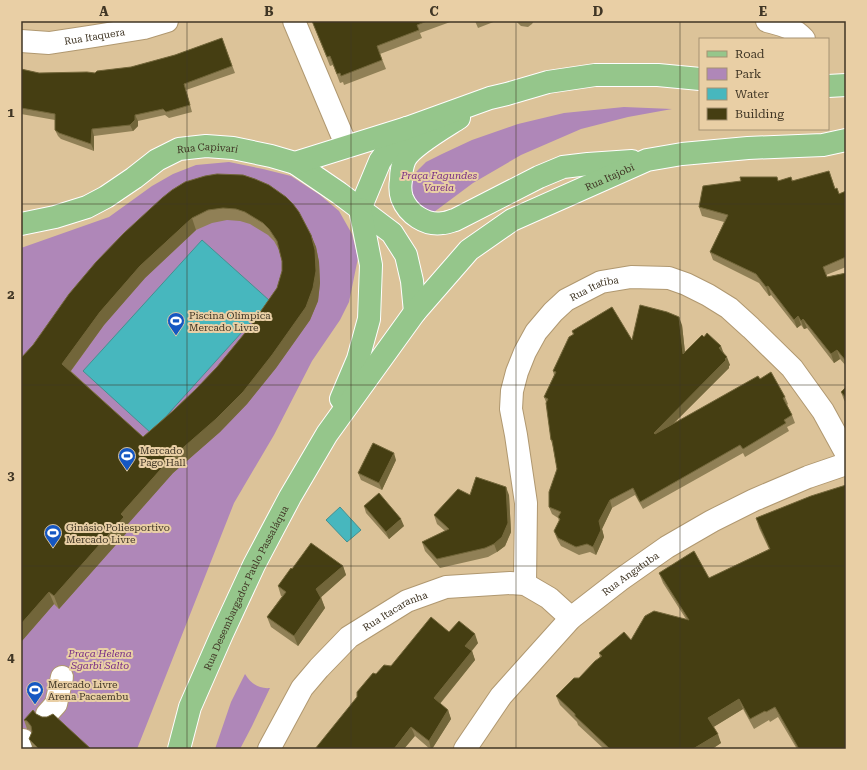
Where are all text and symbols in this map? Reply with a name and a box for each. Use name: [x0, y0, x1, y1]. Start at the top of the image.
text: A: [99, 4, 109, 19]
text: B: [264, 4, 274, 19]
text: C: [429, 4, 439, 19]
text: D: [593, 4, 603, 19]
text: E: [759, 4, 767, 19]
street label: Rua Itaquera: [63, 26, 126, 47]
legend: [699, 38, 829, 130]
text: Road: [735, 47, 765, 61]
text: Park: [735, 67, 762, 81]
text: Water: [735, 87, 769, 101]
text: 1: [7, 105, 15, 120]
text: Building: [735, 107, 784, 121]
street label: Rua Capivari: [176, 141, 239, 155]
street label: Rua Itajobi: [583, 161, 636, 193]
park label: Praça Fagundes Varela: [400, 170, 477, 193]
street label: Rua Itatiba: [568, 274, 620, 303]
text: 2: [7, 287, 15, 302]
place label: Piscina Olímpica Mercado Livre: [189, 310, 271, 333]
sports icon: Piscina Olímpica Mercado Livre: [166, 311, 186, 336]
place label: Mercado Pago Hall: [140, 445, 186, 468]
sports icon: Mercado Pago Hall: [117, 446, 137, 471]
text: 3: [7, 468, 15, 483]
street label: Rua Desembargador Paulo Passaláqua: [202, 503, 291, 672]
place label: Ginásio Poliesportivo Mercado Livre: [66, 522, 170, 545]
sports icon: Ginásio Poliesportivo Mercado Livre: [43, 523, 63, 548]
street label: Rua Angatuba: [600, 549, 661, 598]
street label: Rua Itacaranha: [361, 589, 430, 633]
park label: Praça Helena Sgarbi Salto: [67, 648, 132, 671]
text: 4: [7, 650, 15, 665]
place label: Mercado Livre Arena Pacaembu: [48, 679, 129, 702]
sports icon: Mercado Livre Arena Pacaembu: [25, 680, 45, 705]

